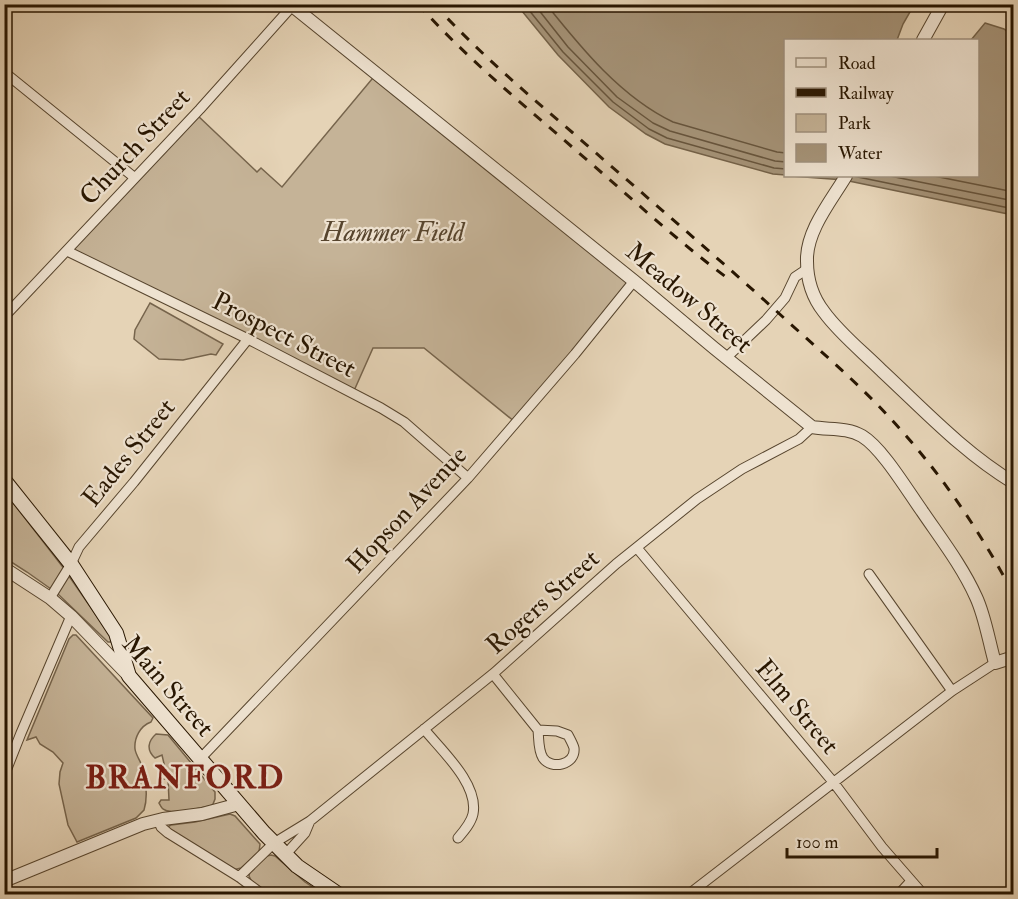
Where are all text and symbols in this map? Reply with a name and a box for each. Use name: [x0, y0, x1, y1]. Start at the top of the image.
legend: [784, 39, 979, 177]
text: Road: [838, 52, 876, 75]
street label: Church Street: [73, 82, 197, 212]
text: Railway: [838, 82, 895, 105]
text: Park: [838, 112, 871, 135]
text: Water: [837, 142, 882, 165]
park label: Hammer Field: [321, 217, 466, 249]
street label: Meadow Street: [619, 236, 759, 360]
street label: Prospect Street: [206, 285, 361, 386]
street label: Eades Street: [76, 392, 182, 514]
street label: Hopson Avenue: [340, 440, 475, 581]
street label: Rogers Street: [480, 543, 606, 661]
street label: Main Street: [115, 629, 221, 743]
street label: Elm Street: [748, 653, 846, 761]
district label: BRANFORD: [85, 758, 285, 798]
scale bar: [787, 821, 937, 859]
text: 100 m: [796, 831, 839, 854]

